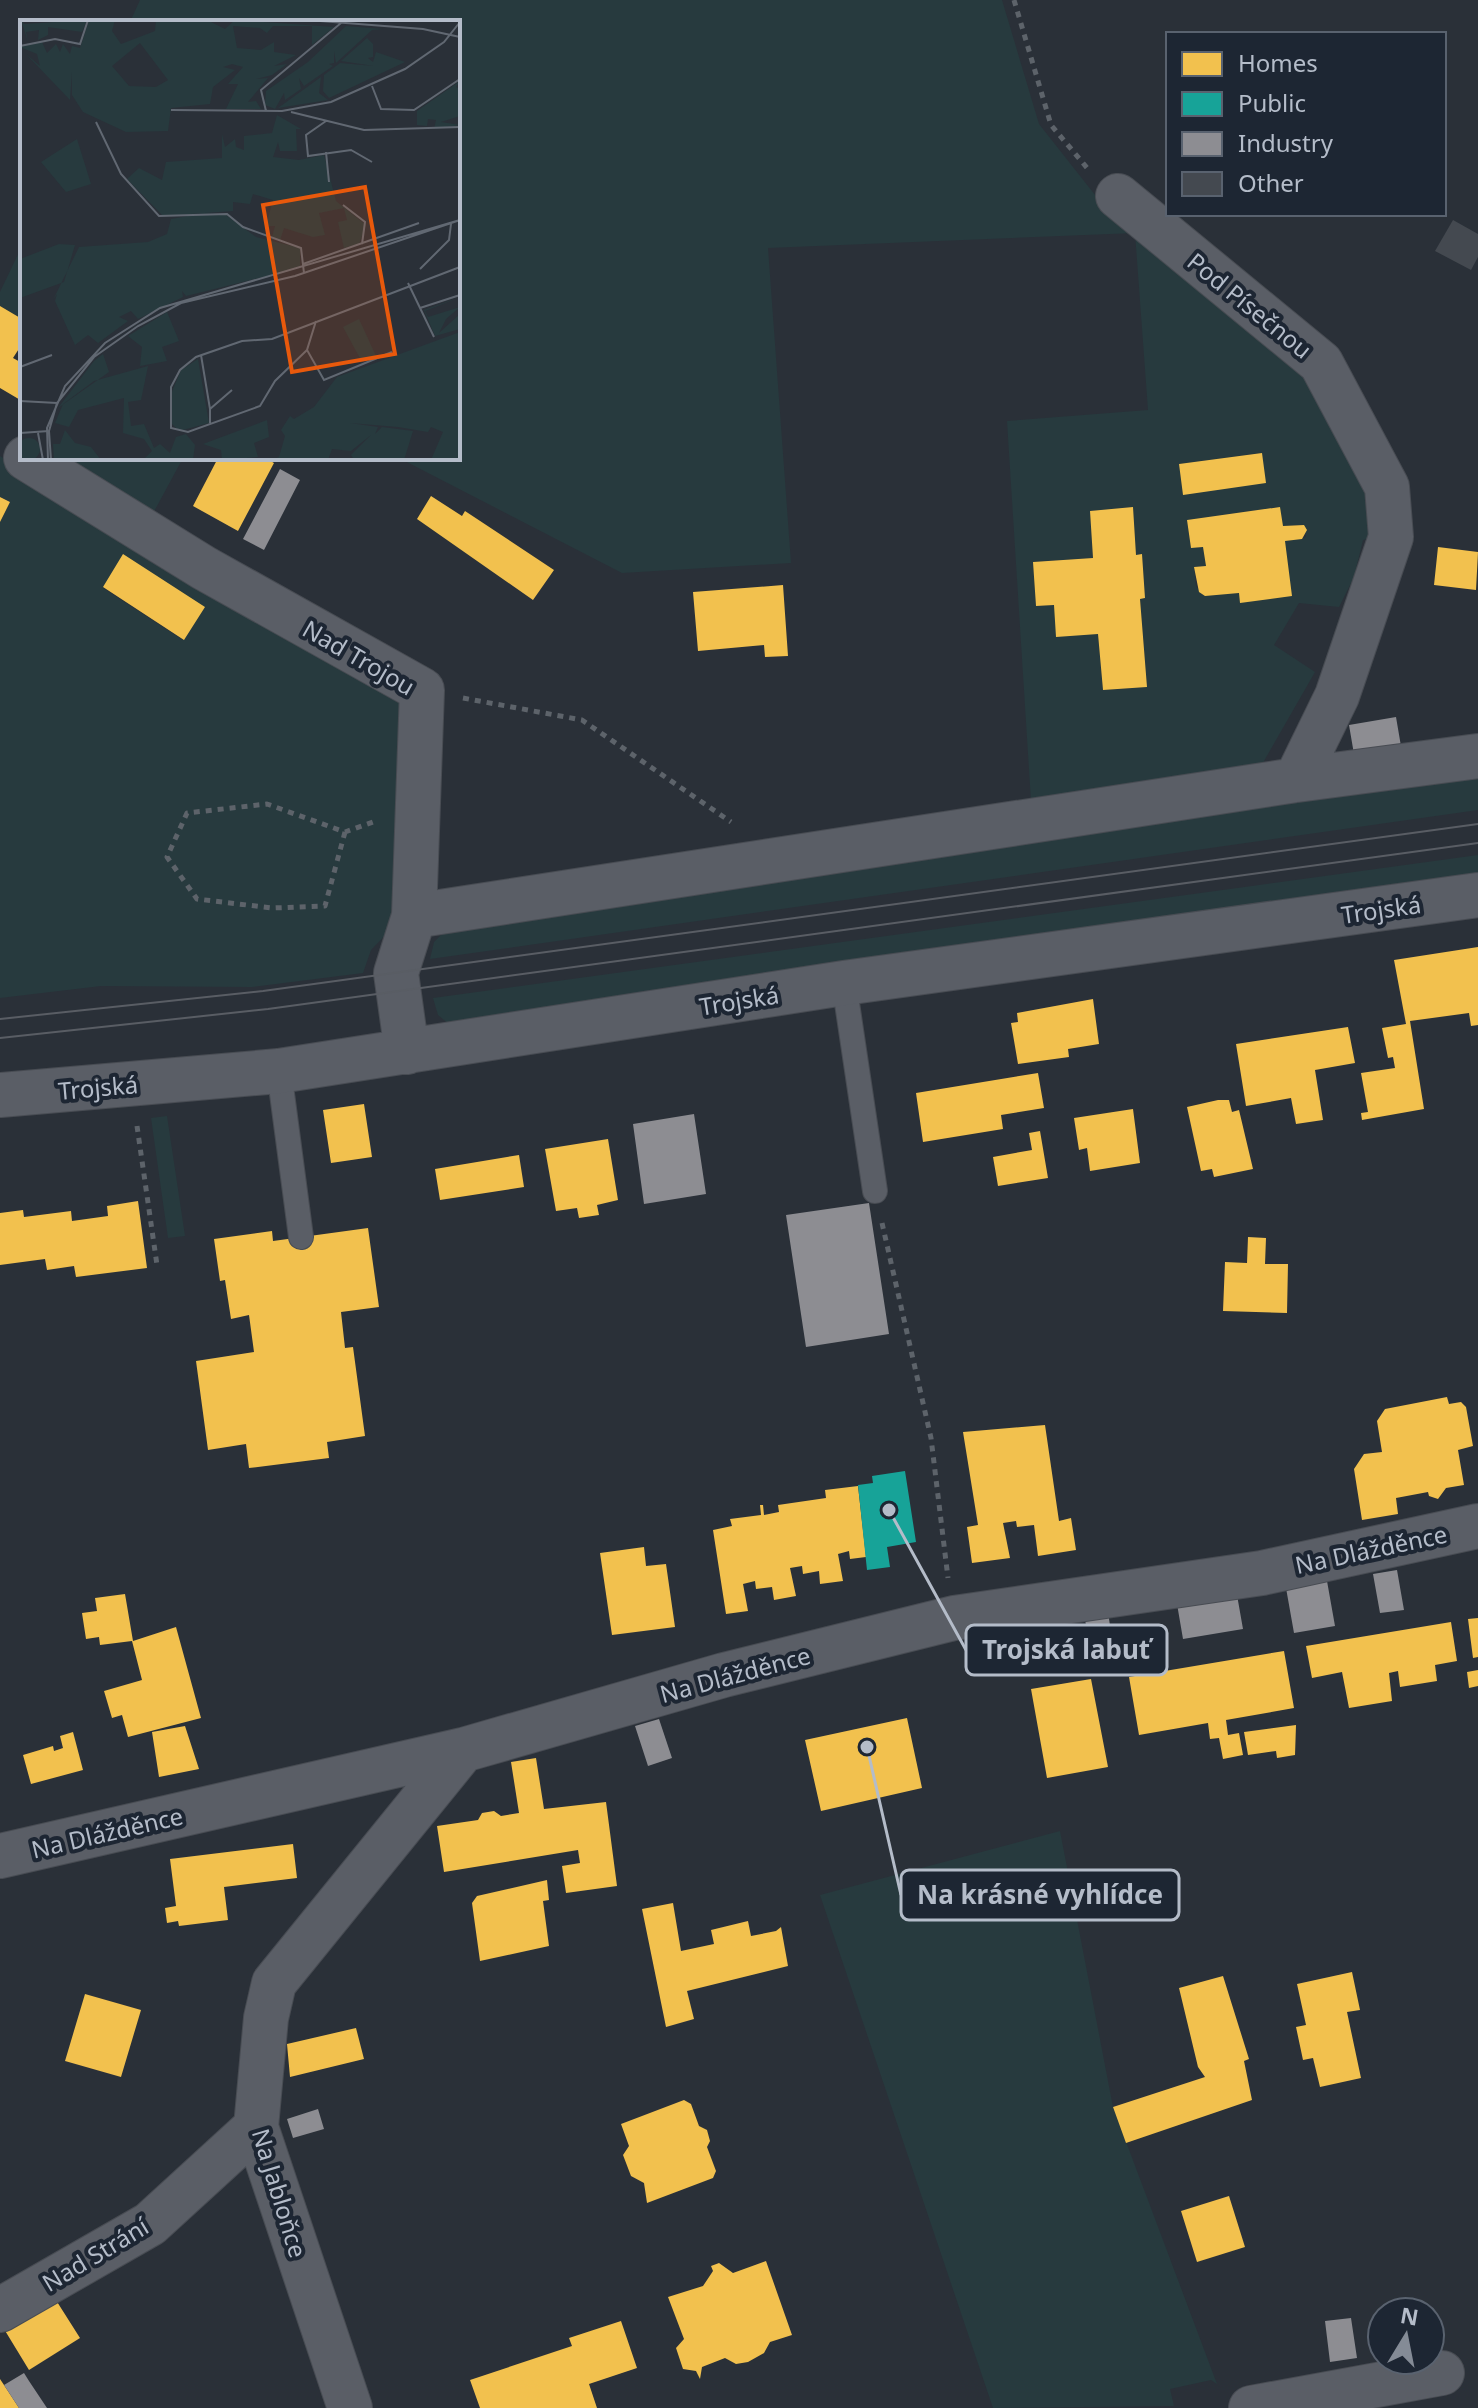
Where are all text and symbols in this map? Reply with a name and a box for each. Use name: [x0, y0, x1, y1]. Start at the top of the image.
inset map: [20, 20, 460, 460]
legend: [1166, 32, 1446, 216]
text: Homes: [1238, 46, 1318, 79]
text: Public: [1238, 86, 1306, 119]
text: Industry: [1238, 126, 1334, 159]
text: Other: [1238, 166, 1304, 199]
street label: Pod Písečnou: [1181, 245, 1319, 365]
street label: Nad Trojou: [297, 612, 421, 702]
street label: Trojská: [1339, 887, 1423, 931]
street label: Trojská: [697, 977, 781, 1023]
street label: Trojská: [57, 1067, 139, 1107]
street label: Na Dlážděnce: [1292, 1517, 1450, 1581]
callout: Trojská labuť: [966, 1625, 1167, 1675]
text: Trojská labuť: [982, 1631, 1154, 1667]
street label: Na Dlážděnce: [656, 1638, 814, 1710]
street label: Na Dlážděnce: [28, 1799, 186, 1865]
callout: Na krásné vyhlídce: [901, 1870, 1179, 1920]
text: Na krásné vyhlídce: [917, 1876, 1163, 1912]
street label: Na Jabloňce: [245, 2124, 315, 2262]
street label: Nad Strání: [36, 2209, 155, 2299]
north arrow: [1366, 2296, 1446, 2376]
text: N: [1398, 2299, 1421, 2332]

